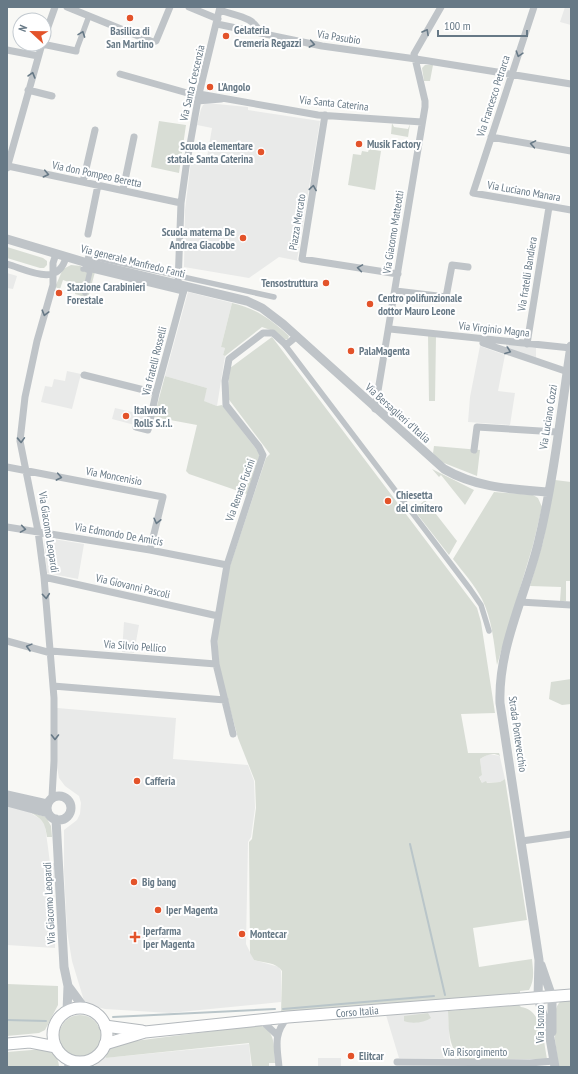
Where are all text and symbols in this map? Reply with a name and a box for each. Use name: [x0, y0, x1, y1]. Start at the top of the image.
north arrow: [12, 12, 52, 52]
scale bar: [438, 12, 527, 38]
marker: Basilica di San Martino: [125, 13, 135, 23]
text: 100 m: [444, 18, 471, 33]
text: N: [15, 23, 30, 34]
place label: Gelateria Cremeria Regazzi: [234, 23, 302, 50]
place label: Basilica di San Martino: [106, 24, 154, 51]
street label: Via Pasubio: [315, 27, 362, 47]
one-way arrow: [421, 29, 429, 36]
one-way arrow: [77, 30, 86, 37]
marker: Gelateria Cremeria Regazzi: [221, 31, 231, 41]
one-way arrow: [308, 40, 315, 48]
street label: Via Santa Crescenzia: [176, 43, 208, 124]
one-way arrow: [515, 51, 524, 58]
street label: Via Francesco Petrarca: [473, 54, 513, 139]
one-way arrow: [28, 72, 36, 79]
place label: L'Angolo: [218, 80, 250, 94]
marker: L'Angolo: [205, 82, 215, 92]
street label: Via Santa Caterina: [298, 92, 369, 114]
place label: Musik Factory: [367, 137, 421, 151]
place label: Scuola elementare statale Santa Caterina: [167, 139, 253, 166]
marker: Musik Factory: [354, 139, 364, 149]
one-way arrow: [529, 141, 536, 149]
marker: Scuola elementare statale Santa Caterina: [256, 147, 266, 157]
street label: Via don Pompeo Beretta: [50, 157, 143, 190]
one-way arrow: [43, 169, 49, 177]
street label: Via Luciano Manara: [485, 178, 562, 204]
one-way arrow: [308, 185, 317, 191]
street label: Via Giacomo Matteotti: [379, 189, 406, 276]
street label: Piazza Mercato: [286, 193, 308, 251]
place label: Scuola materna De Andrea Giacobbe: [162, 225, 235, 252]
marker: Scuola materna De Andrea Giacobbe: [238, 233, 248, 243]
street label: Via fratelli Bandiera: [514, 236, 540, 313]
street label: Via generale Manfredo Fanti: [78, 241, 187, 281]
one-way arrow: [357, 264, 363, 273]
place label: Tensostruttura: [261, 276, 318, 290]
marker: Tensostruttura: [321, 278, 331, 288]
place label: Stazione Carabinieri Forestale: [67, 280, 146, 307]
marker: Stazione Carabinieri Forestale: [54, 288, 64, 298]
place label: Centro polifunzionale dottor Mauro Leone: [378, 291, 462, 318]
marker: Centro polifunzionale dottor Mauro Leone: [365, 299, 375, 309]
one-way arrow: [41, 309, 50, 316]
street label: Via Virginio Magna: [457, 318, 530, 340]
street label: Via fratelli Rosselli: [138, 325, 169, 398]
place label: PalaMagenta: [359, 344, 410, 358]
marker: PalaMagenta: [346, 346, 356, 356]
one-way arrow: [505, 347, 512, 355]
street label: Via Bersaglieri d'Italia: [362, 379, 434, 446]
street label: Via Luciano Cozzi: [536, 383, 560, 452]
place label: Italwork Rolls S.r.l.: [134, 403, 173, 430]
marker: Italwork Rolls S.r.l.: [121, 411, 131, 421]
one-way arrow: [17, 437, 25, 443]
street label: Via Renato Fucini: [222, 457, 258, 524]
street label: Via Moncenisio: [84, 463, 144, 488]
one-way arrow: [56, 472, 62, 480]
place label: Chiesetta del cimitero: [396, 488, 443, 515]
street label: Via Giacomo Leopardi: [36, 490, 62, 573]
marker: Chiesetta del cimitero: [383, 496, 393, 506]
one-way arrow: [153, 517, 162, 524]
street label: Via Edmondo De Amicis: [73, 519, 165, 549]
one-way arrow: [20, 524, 26, 533]
street label: Via Giovanni Pascoli: [93, 570, 172, 601]
one-way arrow: [41, 593, 50, 599]
street label: Via Silvio Pellico: [102, 637, 167, 655]
one-way arrow: [26, 643, 33, 652]
street label: Strada Pontevecchio: [506, 695, 530, 773]
one-way arrow: [51, 734, 59, 740]
place label: Cafferia: [145, 774, 176, 788]
marker: Cafferia: [132, 776, 142, 786]
street label: Via Giacomo Leopardi: [40, 862, 58, 945]
place label: Big bang: [142, 875, 176, 889]
marker: Big bang: [129, 877, 139, 887]
place label: Iper Magenta: [166, 903, 218, 917]
marker: Iper Magenta: [153, 905, 163, 915]
place label: Iperfarma Iper Magenta: [143, 924, 195, 951]
place label: Montecar: [250, 927, 287, 941]
marker: Montecar: [237, 929, 247, 939]
marker: Iperfarma Iper Magenta: [130, 932, 140, 942]
street label: Corso Italia: [335, 1003, 379, 1020]
street label: Via Isonzo: [533, 1004, 547, 1044]
street label: Via Risorgimento: [442, 1045, 508, 1059]
place label: Elitcar: [359, 1049, 384, 1063]
marker: Elitcar: [346, 1051, 356, 1061]

